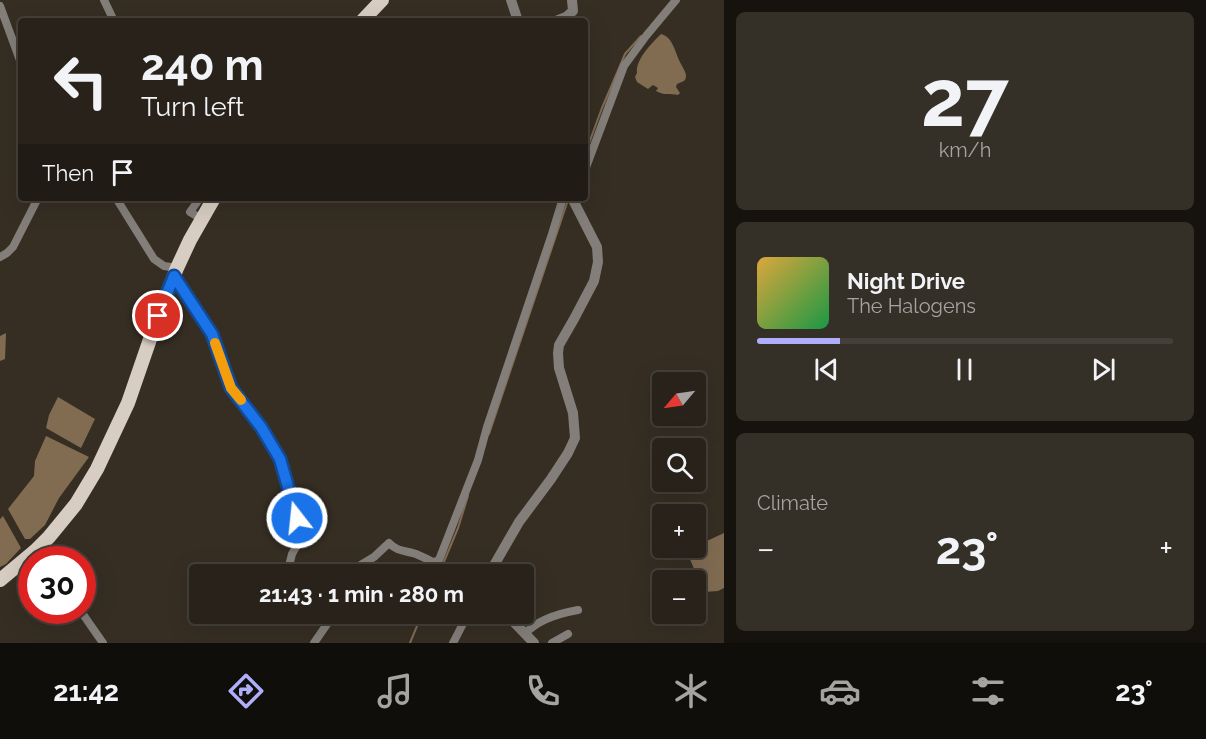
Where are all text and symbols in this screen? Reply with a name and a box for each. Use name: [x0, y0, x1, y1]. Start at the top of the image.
text: 240 m: [141, 41, 264, 90]
icon: left: [42, 42, 120, 120]
text: 27: [921, 53, 1009, 144]
text: Turn left: [141, 91, 244, 122]
text: km/h: [939, 138, 991, 162]
icon: arrive: [106, 156, 139, 189]
text: Then: [42, 160, 94, 186]
text: Night Drive: [847, 268, 965, 294]
pin: [132, 290, 183, 341]
text: The Halogens: [847, 294, 976, 318]
icon: arrive: [141, 299, 174, 332]
icon: previous: [810, 353, 843, 386]
icon: pause: [948, 353, 981, 386]
icon: next: [1087, 353, 1120, 386]
north arrow: [652, 372, 706, 426]
map controls: [652, 372, 706, 624]
button: search: [652, 438, 706, 492]
position arrow: [265, 486, 329, 550]
text: Climate: [757, 491, 828, 515]
button: +: [652, 504, 706, 558]
text: 23°: [936, 522, 998, 575]
text: −: [757, 529, 775, 568]
text: +: [1159, 529, 1173, 568]
speed limit sign: 30: [18, 546, 96, 624]
button: −: [652, 570, 706, 624]
text: 21:43 · 1 min · 280 m: [259, 581, 464, 607]
icon: directions: [225, 670, 267, 712]
icon: music: [374, 670, 416, 712]
icon: phone: [522, 670, 564, 712]
icon: climate: [670, 670, 712, 712]
icon: car: [819, 670, 861, 712]
icon: filters: [967, 670, 1009, 712]
text: 21:42: [53, 676, 119, 707]
text: 23°: [1115, 676, 1153, 707]

